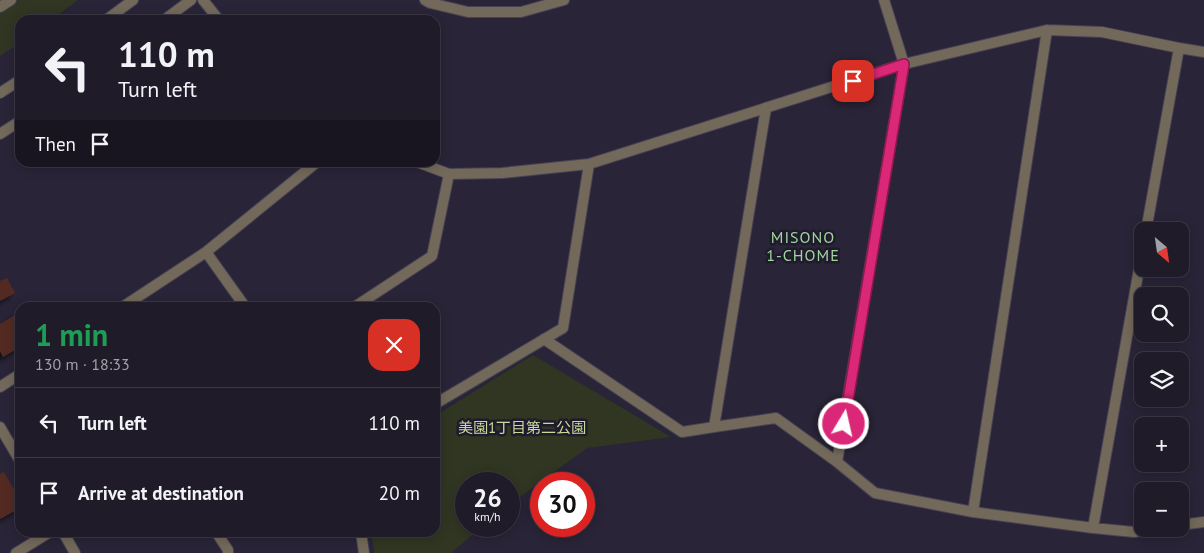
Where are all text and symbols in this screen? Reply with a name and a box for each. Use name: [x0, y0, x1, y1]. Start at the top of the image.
text: 110 m: [118, 31, 215, 77]
icon: left: [35, 35, 100, 100]
pin: [832, 60, 874, 102]
icon: arrive: [839, 67, 867, 95]
text: Turn left: [118, 75, 197, 103]
icon: arrive: [86, 130, 114, 158]
text: Then: [35, 132, 76, 156]
north arrow: [1134, 222, 1189, 278]
map controls: [1134, 222, 1189, 537]
district label: MISONO 1-CHOME: [766, 227, 840, 265]
button: search: [1134, 287, 1189, 342]
text: 1 min: [35, 315, 108, 354]
button: close: [368, 319, 420, 371]
button: layers: [1134, 352, 1189, 407]
text: 130 m · 18:33: [35, 354, 130, 374]
position arrow: [817, 397, 869, 449]
icon: left: [35, 409, 63, 437]
text: Turn left: [78, 411, 147, 435]
text: 110 m: [368, 411, 420, 435]
button: +: [1134, 417, 1189, 472]
park label: 美園1丁目第二公園: [458, 418, 586, 437]
speed limit sign: 30: [530, 472, 595, 537]
icon: arrive: [35, 479, 63, 507]
text: Arrive at destination: [78, 481, 244, 505]
text: 20 m: [379, 481, 420, 505]
text: 26: [473, 482, 502, 514]
button: −: [1134, 482, 1189, 537]
text: km/h: [474, 509, 501, 524]

